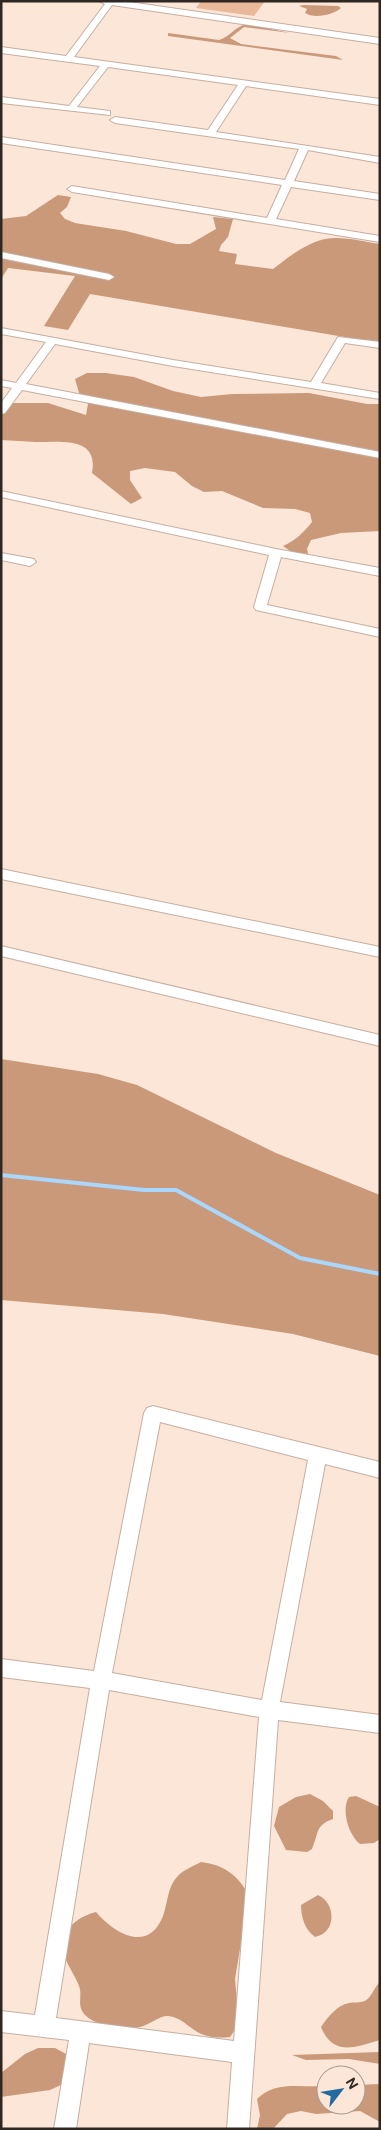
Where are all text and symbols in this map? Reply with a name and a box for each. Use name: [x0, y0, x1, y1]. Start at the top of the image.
north arrow: [316, 2065, 366, 2115]
text: N: [342, 2074, 362, 2092]

